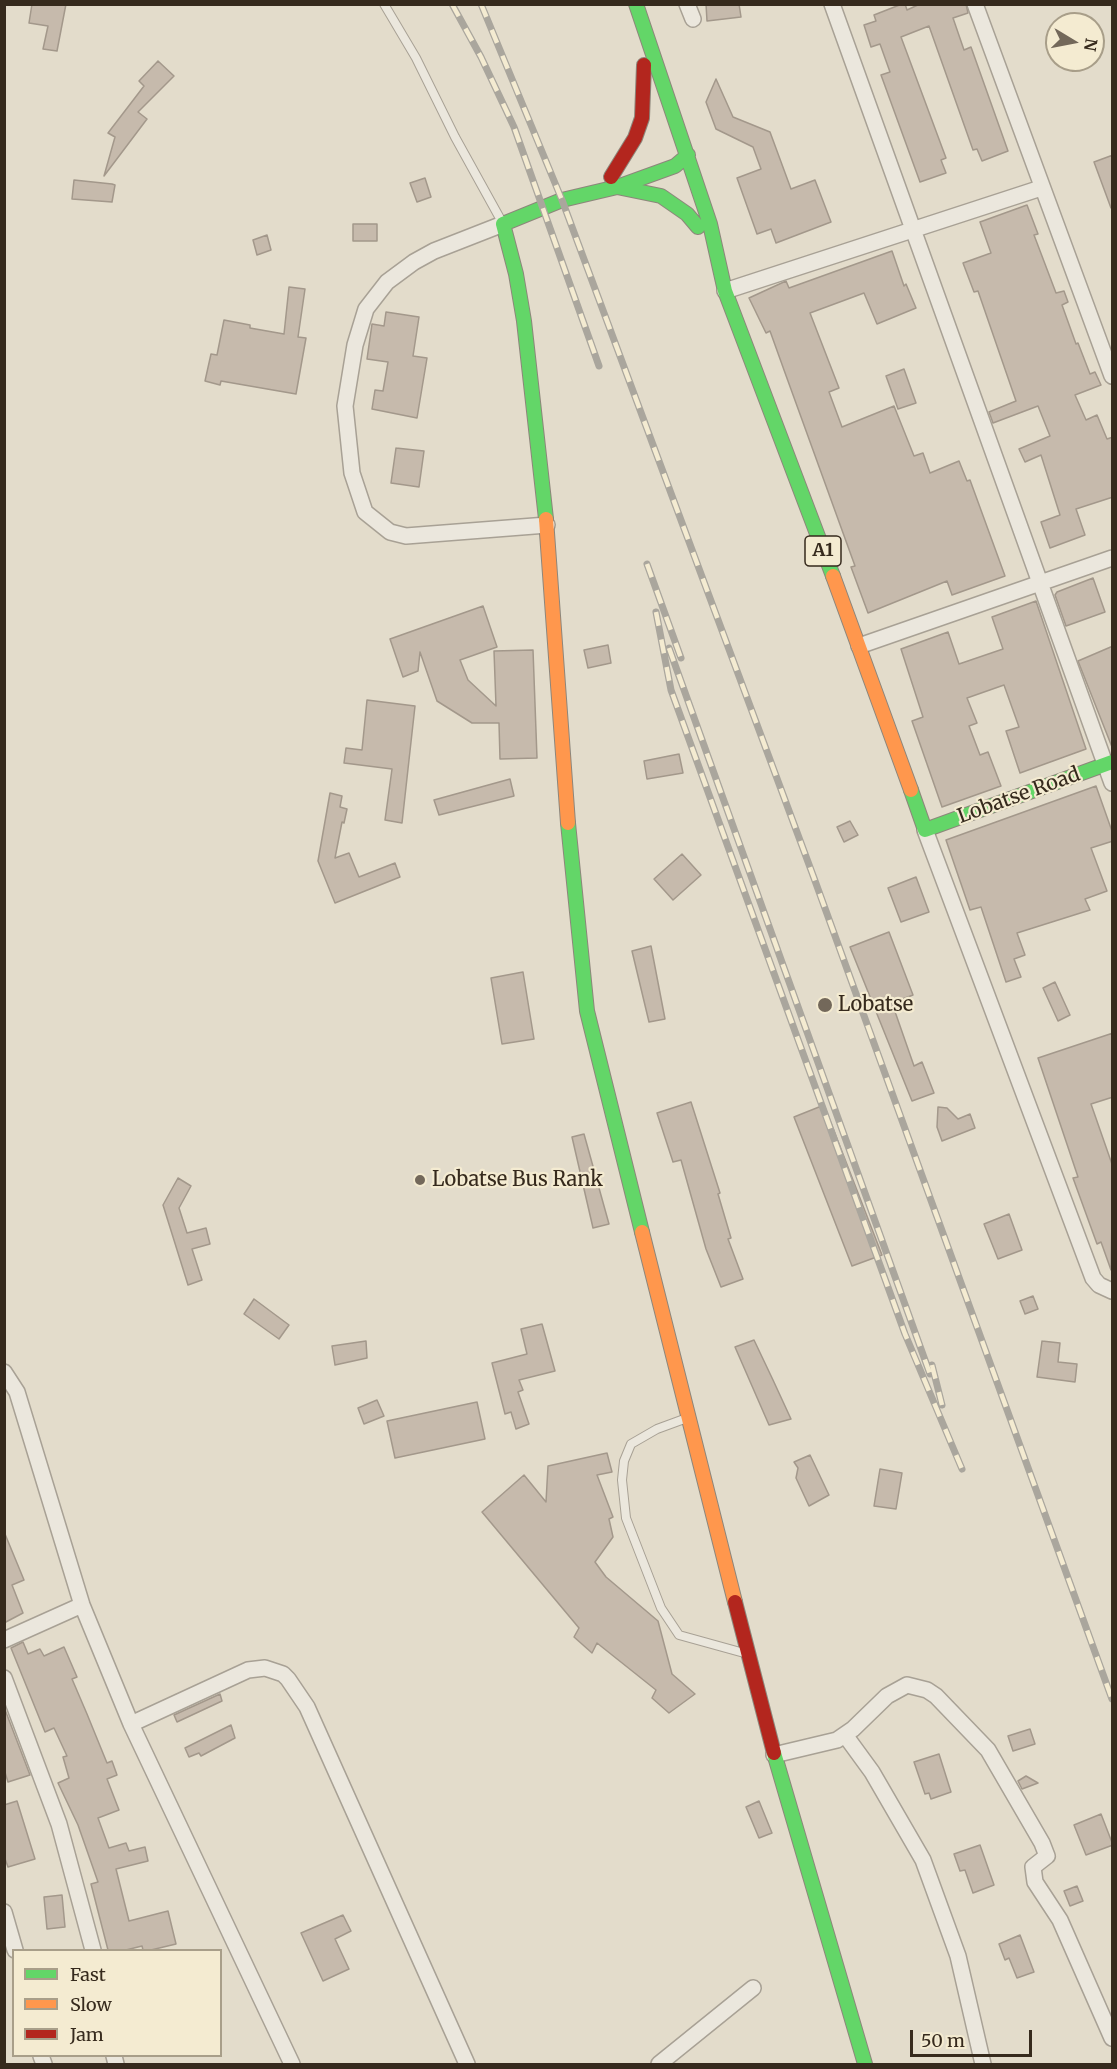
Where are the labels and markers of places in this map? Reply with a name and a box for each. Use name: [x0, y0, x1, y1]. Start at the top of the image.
place label: Lobatse: [838, 993, 913, 1017]
marker: Lobatse: [816, 996, 834, 1014]
place label: Lobatse Bus Rank: [432, 1168, 603, 1192]
marker: Lobatse Bus Rank: [413, 1173, 427, 1187]

